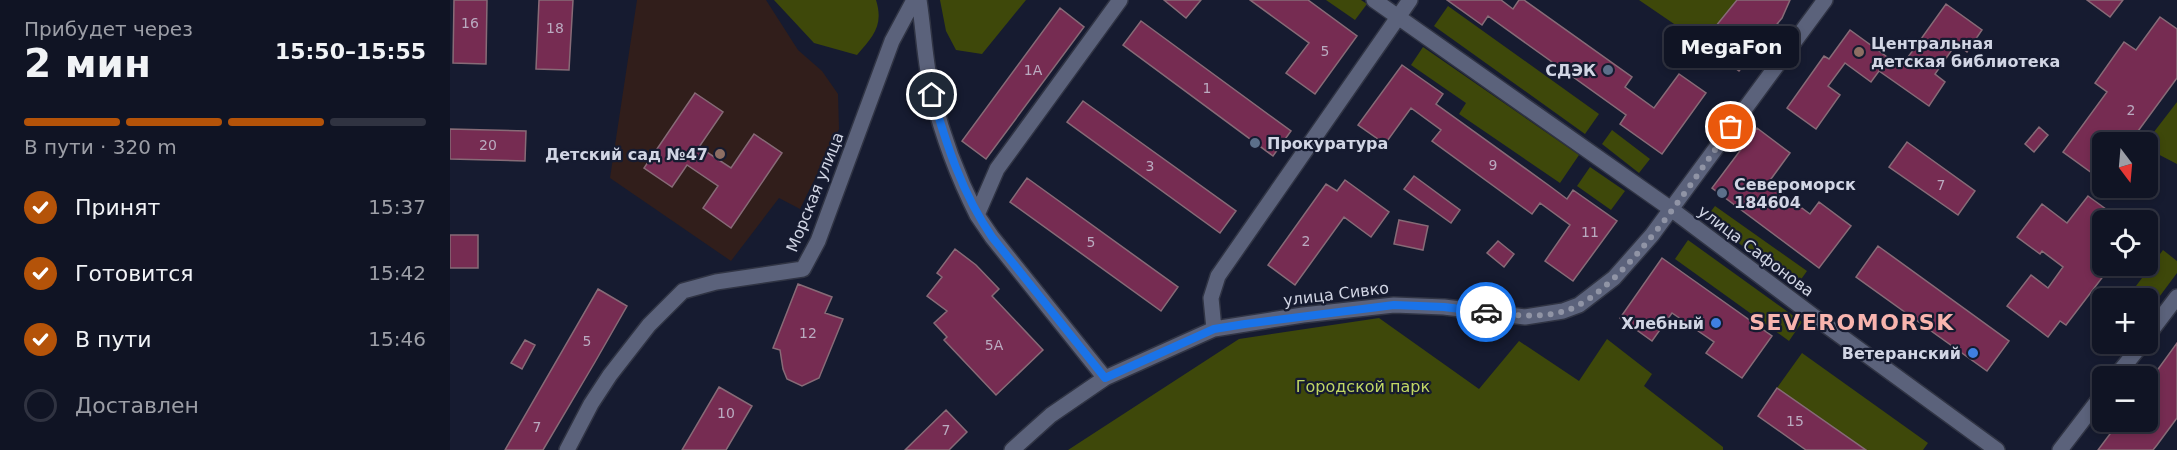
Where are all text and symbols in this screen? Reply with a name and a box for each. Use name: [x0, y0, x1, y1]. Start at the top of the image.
house number: 16: [461, 15, 479, 31]
text: Прибудет через: [24, 17, 193, 41]
house number: 18: [546, 20, 564, 36]
callout: MegaFon: [1664, 25, 1798, 67]
place label: Центральная детская библиотека: [1871, 34, 2060, 71]
text: MegaFon: [1680, 35, 1783, 59]
text: 15:50–15:55: [275, 39, 426, 64]
text: 2 мин: [24, 41, 151, 86]
house number: 5: [1321, 43, 1329, 59]
marker: Центральная детская библиотека: [1852, 45, 1866, 59]
place label: СДЭК: [1545, 61, 1596, 80]
house number: 1А: [1024, 62, 1043, 78]
marker: СДЭК: [1601, 63, 1615, 77]
pin: [906, 69, 957, 120]
icon: home: [915, 78, 948, 111]
house number: 1: [1203, 80, 1211, 96]
pin: [1705, 101, 1756, 152]
house number: 2: [2127, 102, 2135, 118]
icon: bag: [1714, 110, 1747, 143]
street label: Морская улица: [782, 129, 848, 255]
north arrow: [2092, 132, 2158, 198]
map controls: [2092, 132, 2158, 432]
place label: Прокуратура: [1267, 134, 1388, 153]
text: В пути · 320 m: [24, 135, 177, 159]
marker: Прокуратура: [1248, 136, 1262, 150]
house number: 20: [479, 137, 497, 153]
place label: Детский сад №47: [545, 145, 708, 164]
marker: Детский сад №47: [713, 147, 727, 161]
house number: 9: [1489, 157, 1497, 173]
house number: 3: [1146, 158, 1154, 174]
place label: Североморск 184604: [1734, 175, 1856, 212]
house number: 7: [1937, 177, 1945, 193]
marker: Североморск 184604: [1715, 186, 1729, 200]
icon: check: [24, 191, 57, 224]
text: Принят: [75, 195, 160, 220]
text: 15:37: [368, 195, 426, 219]
street label: улица Сафонова: [1694, 201, 1818, 301]
button: locate: [2092, 210, 2158, 276]
house number: 11: [1581, 224, 1599, 240]
house number: 2: [1302, 233, 1310, 249]
house number: 5: [1087, 234, 1095, 250]
icon: check: [24, 257, 57, 290]
text: Готовится: [75, 261, 194, 286]
text: 15:42: [368, 261, 426, 285]
street label: улица Сивко: [1282, 278, 1390, 310]
courier: [1456, 282, 1516, 342]
button: +: [2092, 288, 2158, 354]
icon: car: [1470, 296, 1503, 329]
district label: SEVEROMORSK: [1749, 310, 1955, 335]
place label: Хлебный: [1621, 314, 1704, 333]
marker: Хлебный: [1709, 316, 1723, 330]
icon: check: [24, 323, 57, 356]
house number: 12: [799, 325, 817, 341]
text: В пути: [75, 327, 152, 352]
text: 15:46: [368, 327, 426, 351]
house number: 5: [583, 333, 591, 349]
house number: 5А: [985, 337, 1004, 353]
place label: Ветеранский: [1842, 344, 1961, 363]
marker: Ветеранский: [1966, 346, 1980, 360]
button: −: [2092, 366, 2158, 432]
park label: Городской парк: [1296, 377, 1431, 396]
text: Доставлен: [75, 393, 199, 418]
house number: 10: [717, 405, 735, 421]
house number: 15: [1786, 413, 1804, 429]
house number: 7: [533, 419, 541, 435]
house number: 7: [942, 422, 950, 438]

